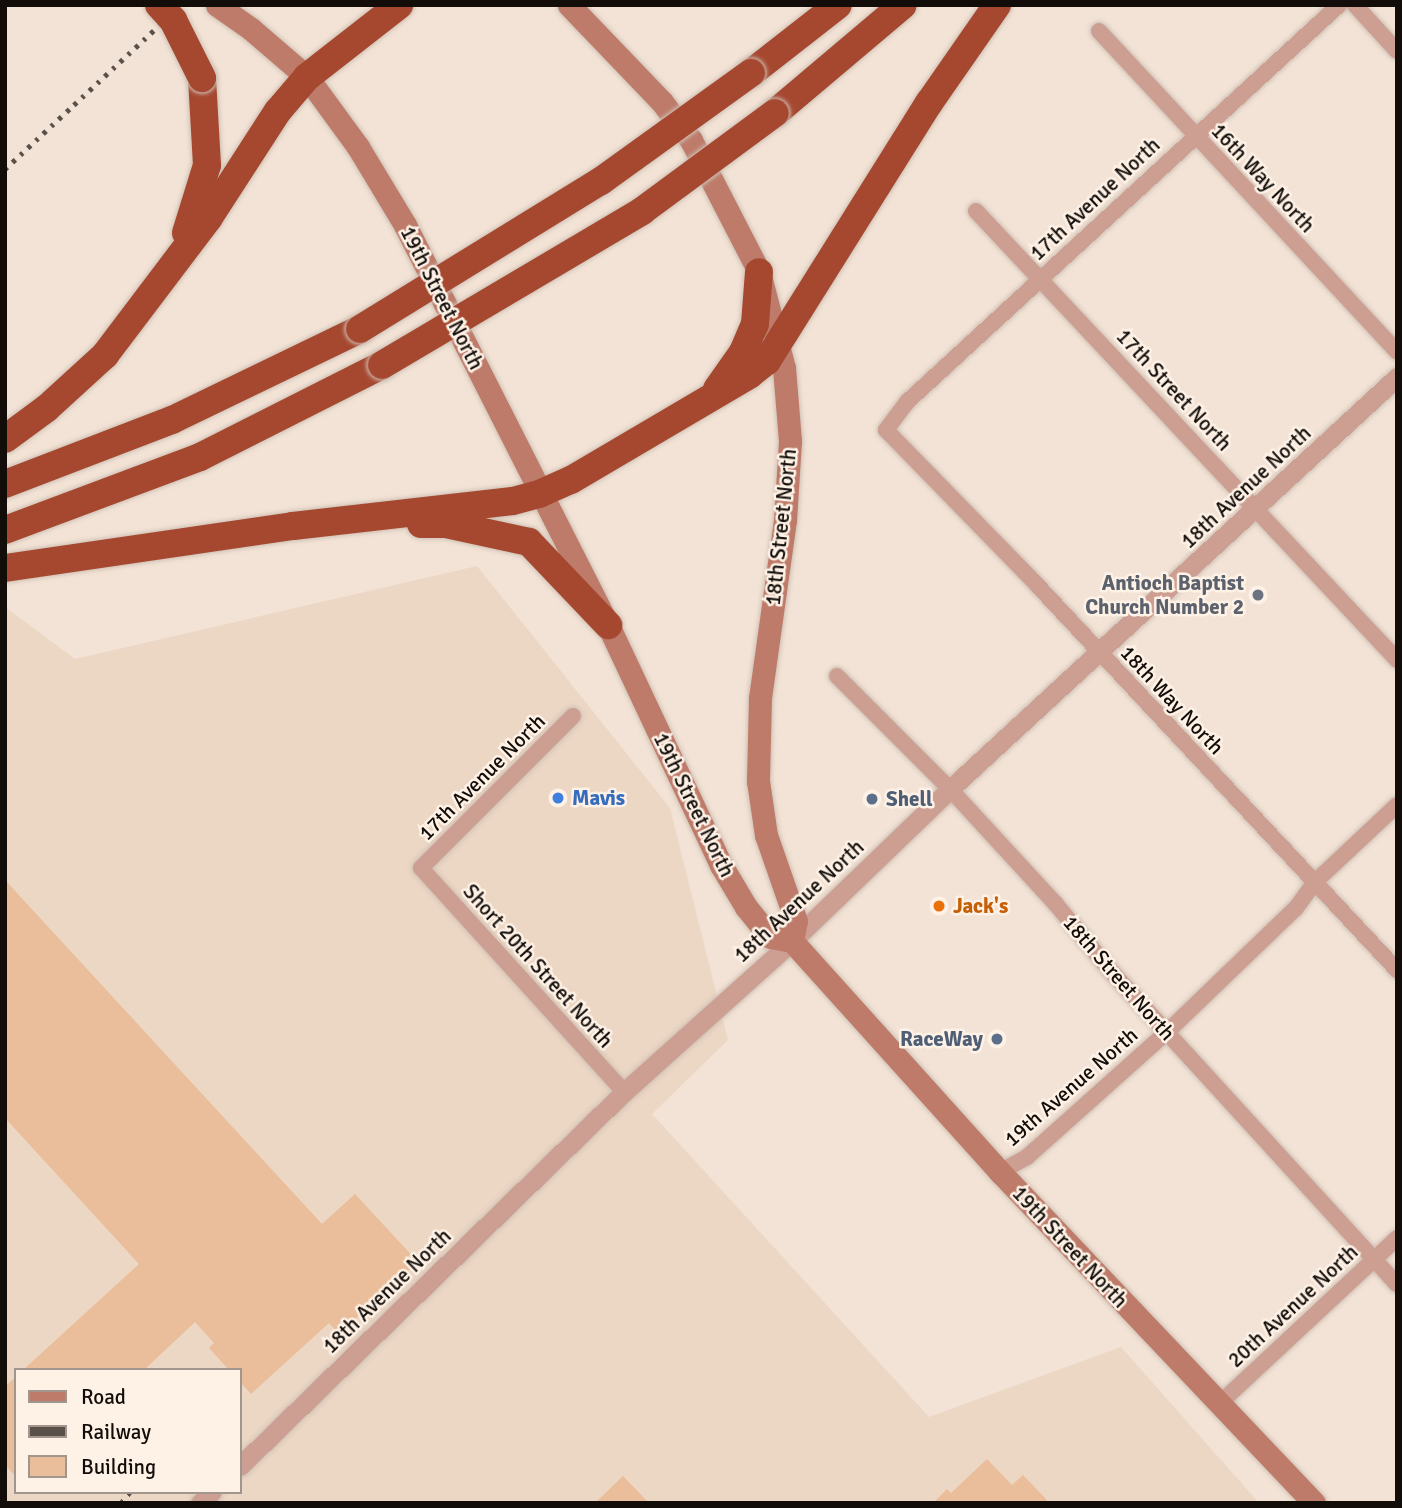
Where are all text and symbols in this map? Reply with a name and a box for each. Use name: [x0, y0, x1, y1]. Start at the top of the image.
street label: 16th Way North: [1206, 118, 1320, 238]
street label: 17th Avenue North: [1025, 132, 1165, 266]
street label: 19th Street North: [395, 222, 489, 374]
street label: 17th Street North: [1111, 324, 1237, 456]
street label: 18th Avenue North: [1176, 420, 1316, 554]
street label: 18th Street North: [760, 447, 802, 607]
place label: Antioch Baptist Church Number 2: [1085, 570, 1244, 620]
marker: Antioch Baptist Church Number 2: [1250, 587, 1266, 603]
street label: 18th Way North: [1115, 640, 1229, 760]
street label: 17th Avenue North: [414, 709, 550, 845]
street label: 19th Street North: [648, 729, 740, 881]
place label: Mavis: [572, 785, 625, 811]
place label: Shell: [886, 786, 932, 812]
marker: Mavis: [550, 790, 566, 806]
marker: Shell: [864, 791, 880, 807]
street label: 18th Avenue North: [729, 834, 869, 968]
street label: Short 20th Street North: [458, 879, 618, 1053]
place label: Jack's: [953, 893, 1008, 919]
marker: Jack's: [931, 898, 947, 914]
street label: 18th Street North: [1058, 910, 1180, 1046]
street label: 19th Avenue North: [999, 1022, 1143, 1152]
place label: RaceWay: [900, 1026, 983, 1052]
marker: RaceWay: [989, 1031, 1005, 1047]
street label: 19th Street North: [1007, 1181, 1133, 1313]
street label: 18th Avenue North: [318, 1223, 456, 1359]
street label: 20th Avenue North: [1223, 1239, 1363, 1373]
legend: [14, 1368, 242, 1494]
text: Road: [81, 1384, 126, 1410]
text: Railway: [81, 1419, 151, 1445]
text: Building: [81, 1454, 156, 1480]

